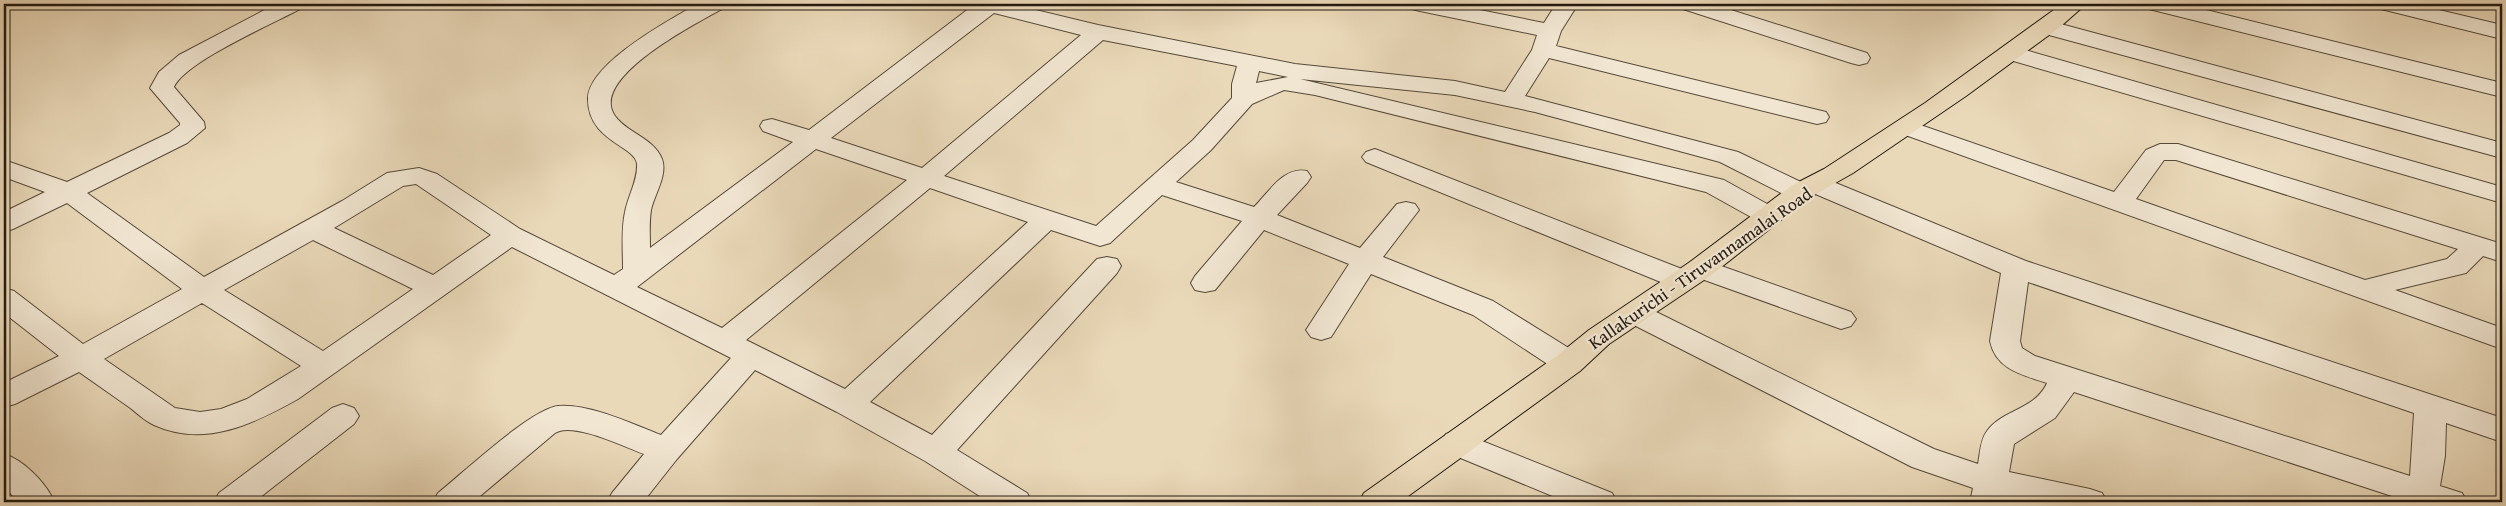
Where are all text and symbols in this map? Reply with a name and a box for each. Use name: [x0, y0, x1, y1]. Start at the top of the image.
street label: Kallakurichi - Tiruvannamalai Road: [1583, 180, 1818, 356]

